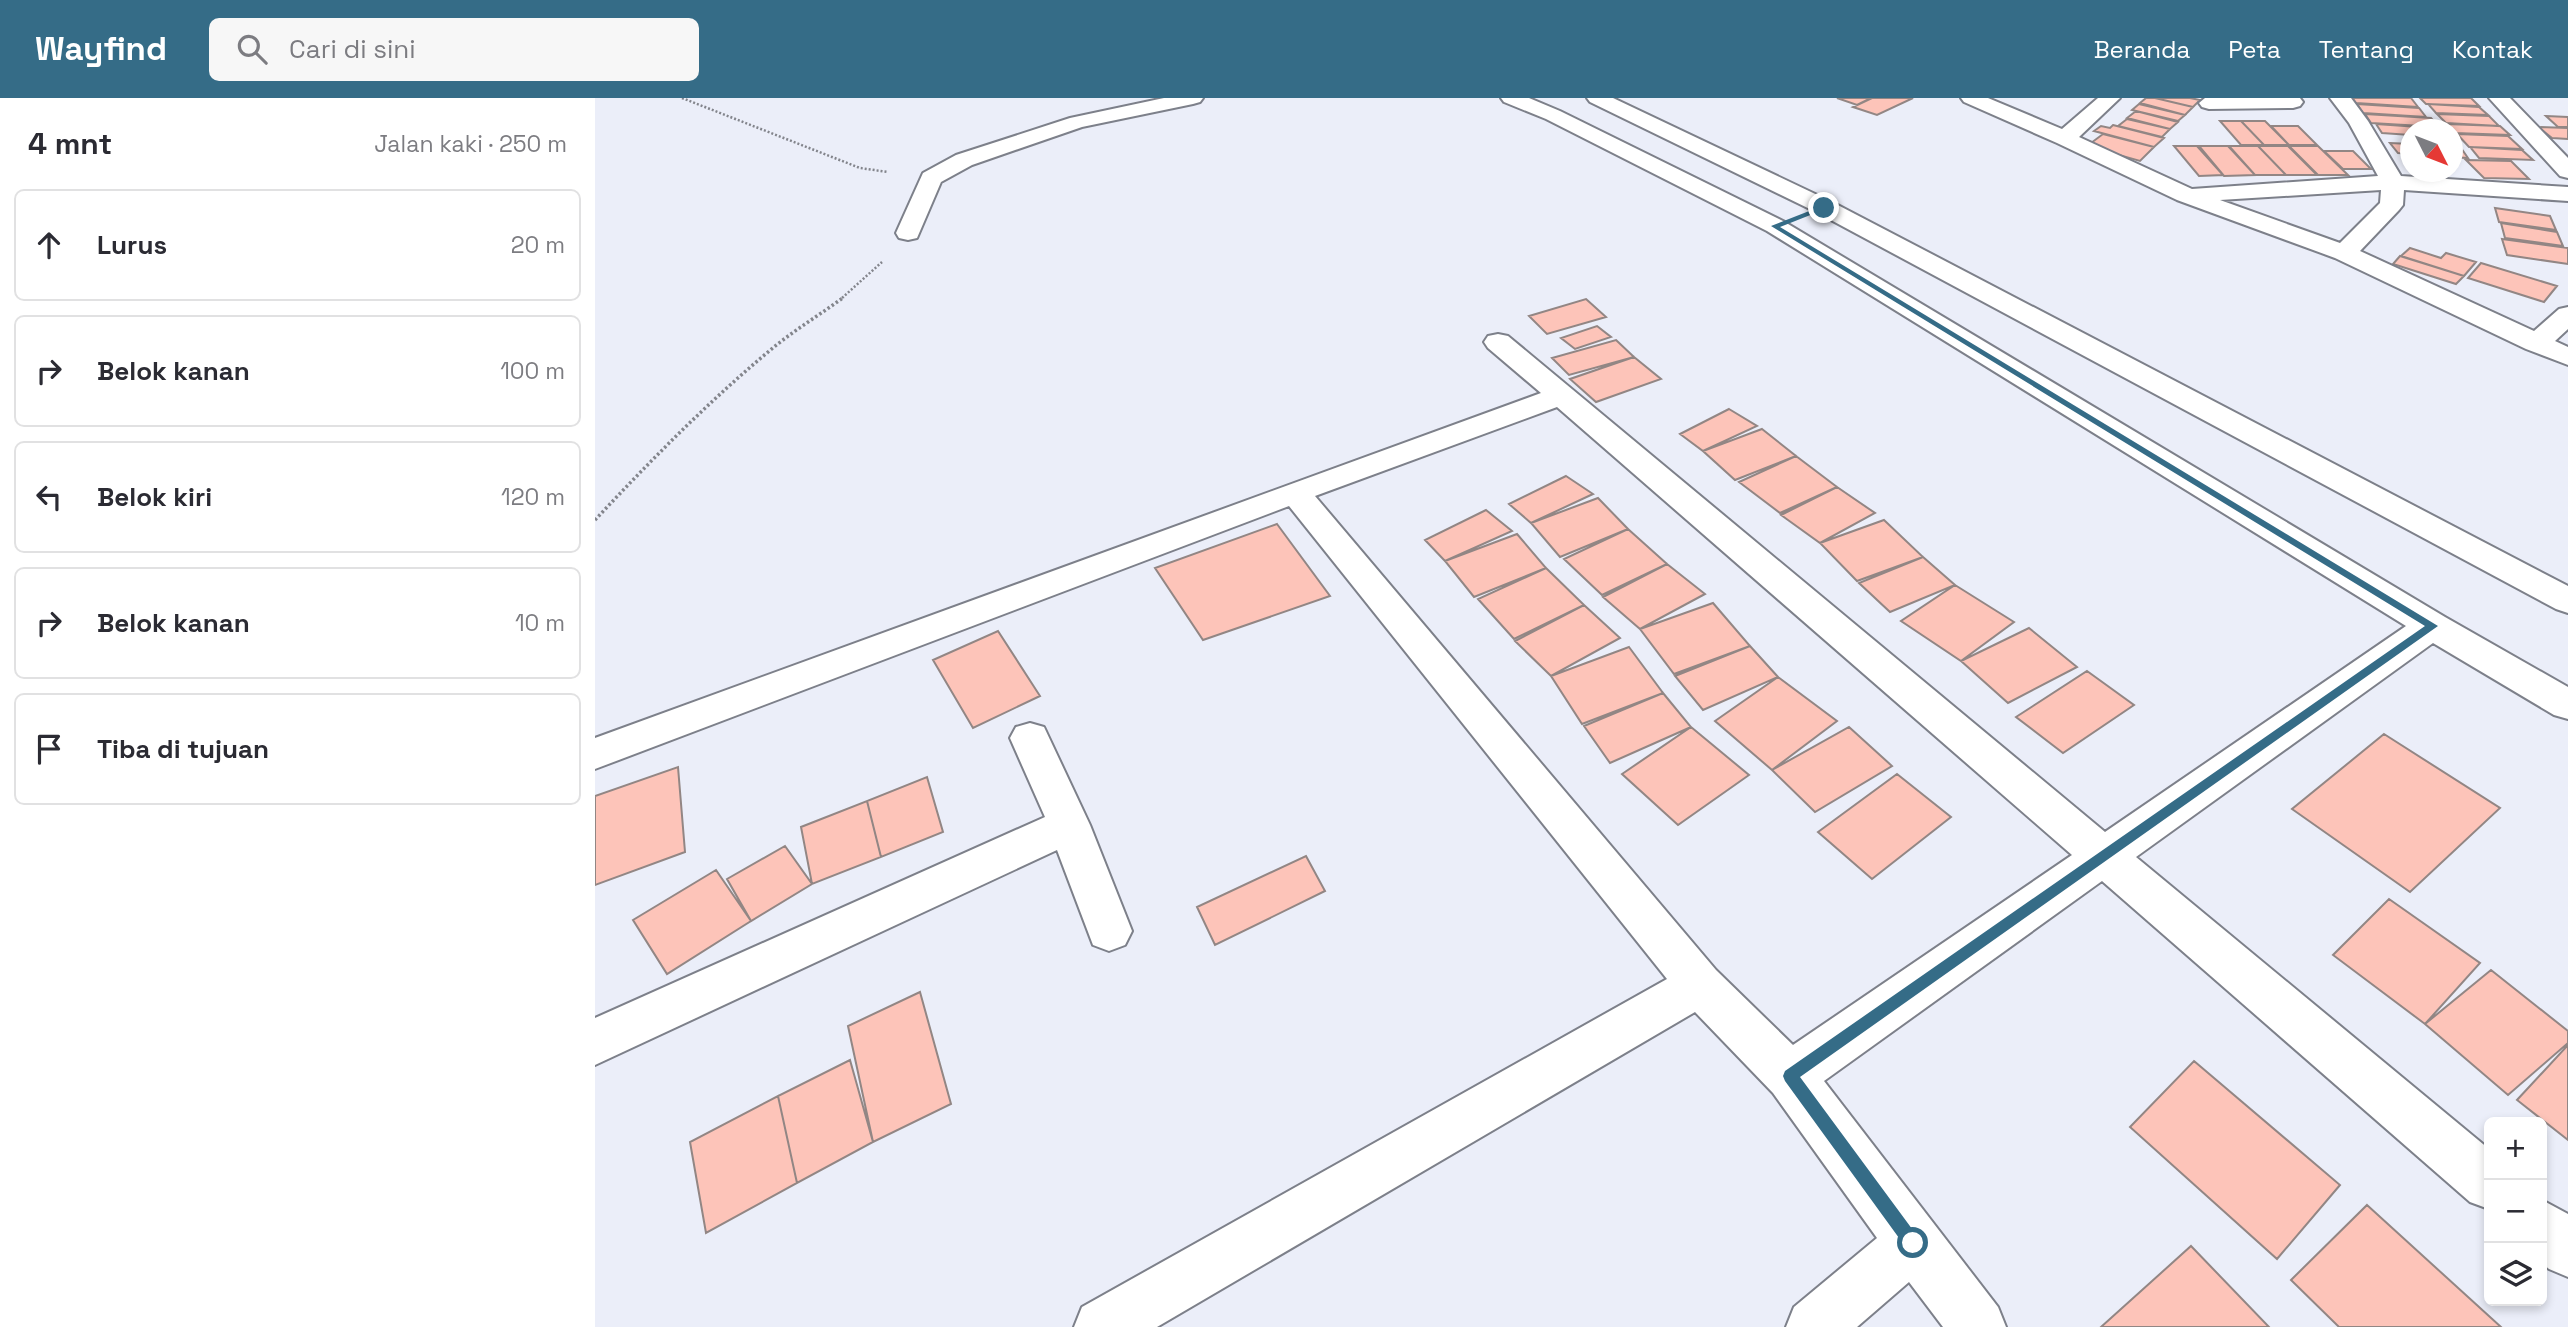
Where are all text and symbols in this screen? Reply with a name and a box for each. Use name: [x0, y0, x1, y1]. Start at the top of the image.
search box: [209, 18, 699, 81]
text: Wayfind: [35, 28, 167, 70]
icon: search: [233, 30, 271, 68]
text: Cari di sini: [289, 32, 416, 66]
text: Beranda: [2094, 34, 2190, 65]
text: Peta: [2228, 34, 2281, 65]
text: Tentang: [2319, 34, 2414, 65]
text: Kontak: [2452, 34, 2533, 65]
north arrow: [2400, 119, 2463, 182]
text: 4 mnt: [28, 124, 112, 163]
text: Jalan kaki · 250 m: [374, 129, 567, 159]
route end: [1808, 192, 1839, 223]
icon: ahead: [30, 226, 68, 264]
text: Lurus: [97, 228, 167, 262]
text: 20 m: [511, 230, 565, 260]
icon: right: [30, 352, 68, 390]
text: Belok kanan: [97, 354, 250, 388]
text: 100 m: [500, 356, 565, 386]
icon: left: [30, 478, 68, 516]
text: Belok kiri: [97, 480, 212, 514]
text: 120 m: [501, 482, 565, 512]
icon: right: [30, 604, 68, 642]
text: Belok kanan: [97, 606, 250, 640]
text: 10 m: [515, 608, 565, 638]
icon: arrive: [30, 730, 68, 768]
text: Tiba di tujuan: [97, 732, 269, 766]
map controls: [2484, 1117, 2547, 1306]
button: +: [2484, 1117, 2547, 1180]
button: −: [2484, 1180, 2547, 1243]
route start: [1897, 1227, 1928, 1258]
button: layers: [2484, 1243, 2547, 1306]

